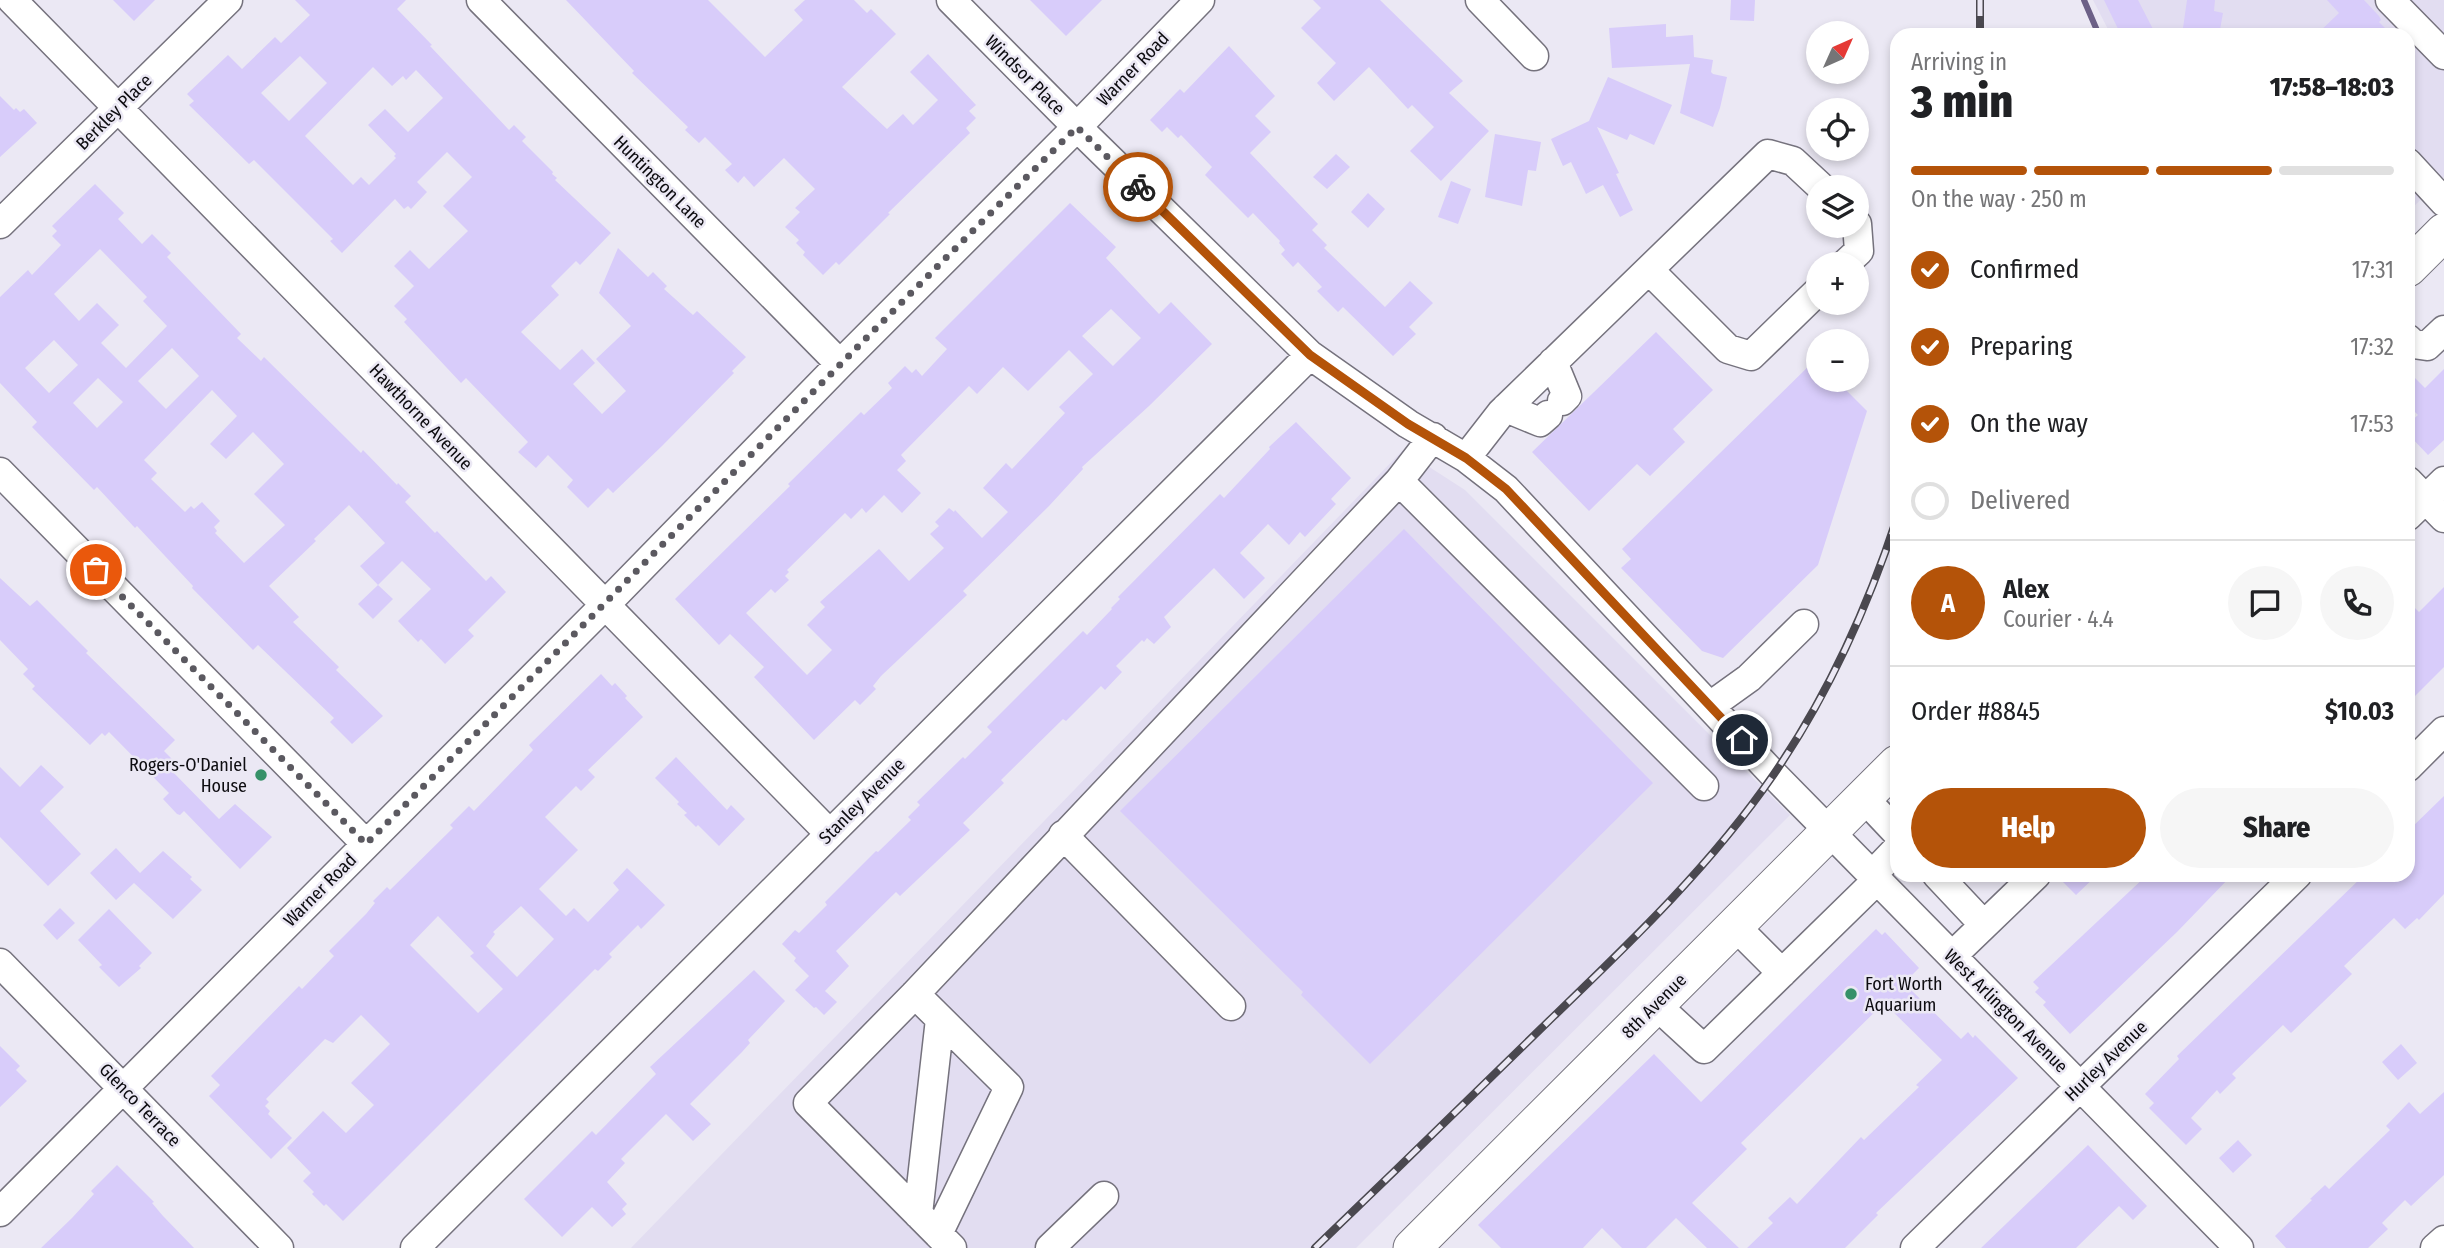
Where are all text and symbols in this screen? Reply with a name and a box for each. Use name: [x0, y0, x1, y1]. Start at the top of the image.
north arrow: [1806, 21, 1869, 84]
map controls: [1806, 21, 1869, 392]
street label: Warner Road: [1092, 27, 1174, 111]
street label: Windsor Place: [981, 31, 1070, 120]
text: Arriving in: [1911, 48, 2007, 76]
street label: Berkley Place: [72, 69, 157, 154]
text: 17:58–18:03: [2270, 72, 2394, 103]
text: 3 min: [1911, 74, 2013, 129]
button: locate: [1806, 98, 1869, 161]
street label: Huntington Lane: [609, 131, 711, 233]
courier: [1103, 152, 1173, 222]
icon: bike: [1119, 168, 1157, 206]
button: layers: [1806, 175, 1869, 238]
text: On the way · 250 m: [1911, 185, 2087, 213]
icon: check: [1911, 251, 1949, 289]
button: +: [1806, 252, 1869, 315]
text: Confirmed: [1970, 254, 2080, 285]
text: 17:31: [2352, 256, 2394, 284]
icon: check: [1911, 328, 1949, 366]
button: −: [1806, 329, 1869, 392]
text: Preparing: [1970, 331, 2072, 362]
text: 17:32: [2350, 333, 2394, 361]
street label: Hawthorne Avenue: [365, 359, 477, 475]
icon: check: [1911, 405, 1949, 443]
text: On the way: [1970, 408, 2088, 439]
text: 17:53: [2350, 410, 2394, 438]
text: Delivered: [1970, 485, 2071, 516]
pin: [66, 540, 126, 600]
icon: bag: [77, 551, 115, 589]
button: chat: [2228, 566, 2302, 640]
button: phone: [2320, 566, 2394, 640]
text: Alex: [2003, 574, 2049, 605]
text: A: [1941, 588, 1955, 619]
text: Courier · 4.4: [2003, 605, 2114, 633]
text: Order #8845: [1911, 696, 2040, 727]
text: $10.03: [2325, 696, 2394, 727]
pin: [1712, 710, 1772, 770]
icon: home: [1723, 721, 1761, 759]
street label: Stanley Avenue: [814, 753, 910, 849]
place label: Rogers-O'Daniel House: [129, 754, 247, 797]
marker: Rogers-O'Daniel House: [253, 767, 269, 783]
button: Help: [1911, 788, 2146, 868]
button: Share: [2160, 788, 2394, 868]
street label: Warner Road: [279, 849, 361, 931]
street label: West Arlington Avenue: [1940, 945, 2072, 1077]
street label: 8th Avenue: [1617, 969, 1691, 1043]
place label: Fort Worth Aquarium: [1865, 973, 1943, 1016]
marker: Fort Worth Aquarium: [1843, 986, 1859, 1002]
street label: Hurley Avenue: [2060, 1016, 2152, 1106]
street label: Glenco Terrace: [95, 1059, 185, 1151]

